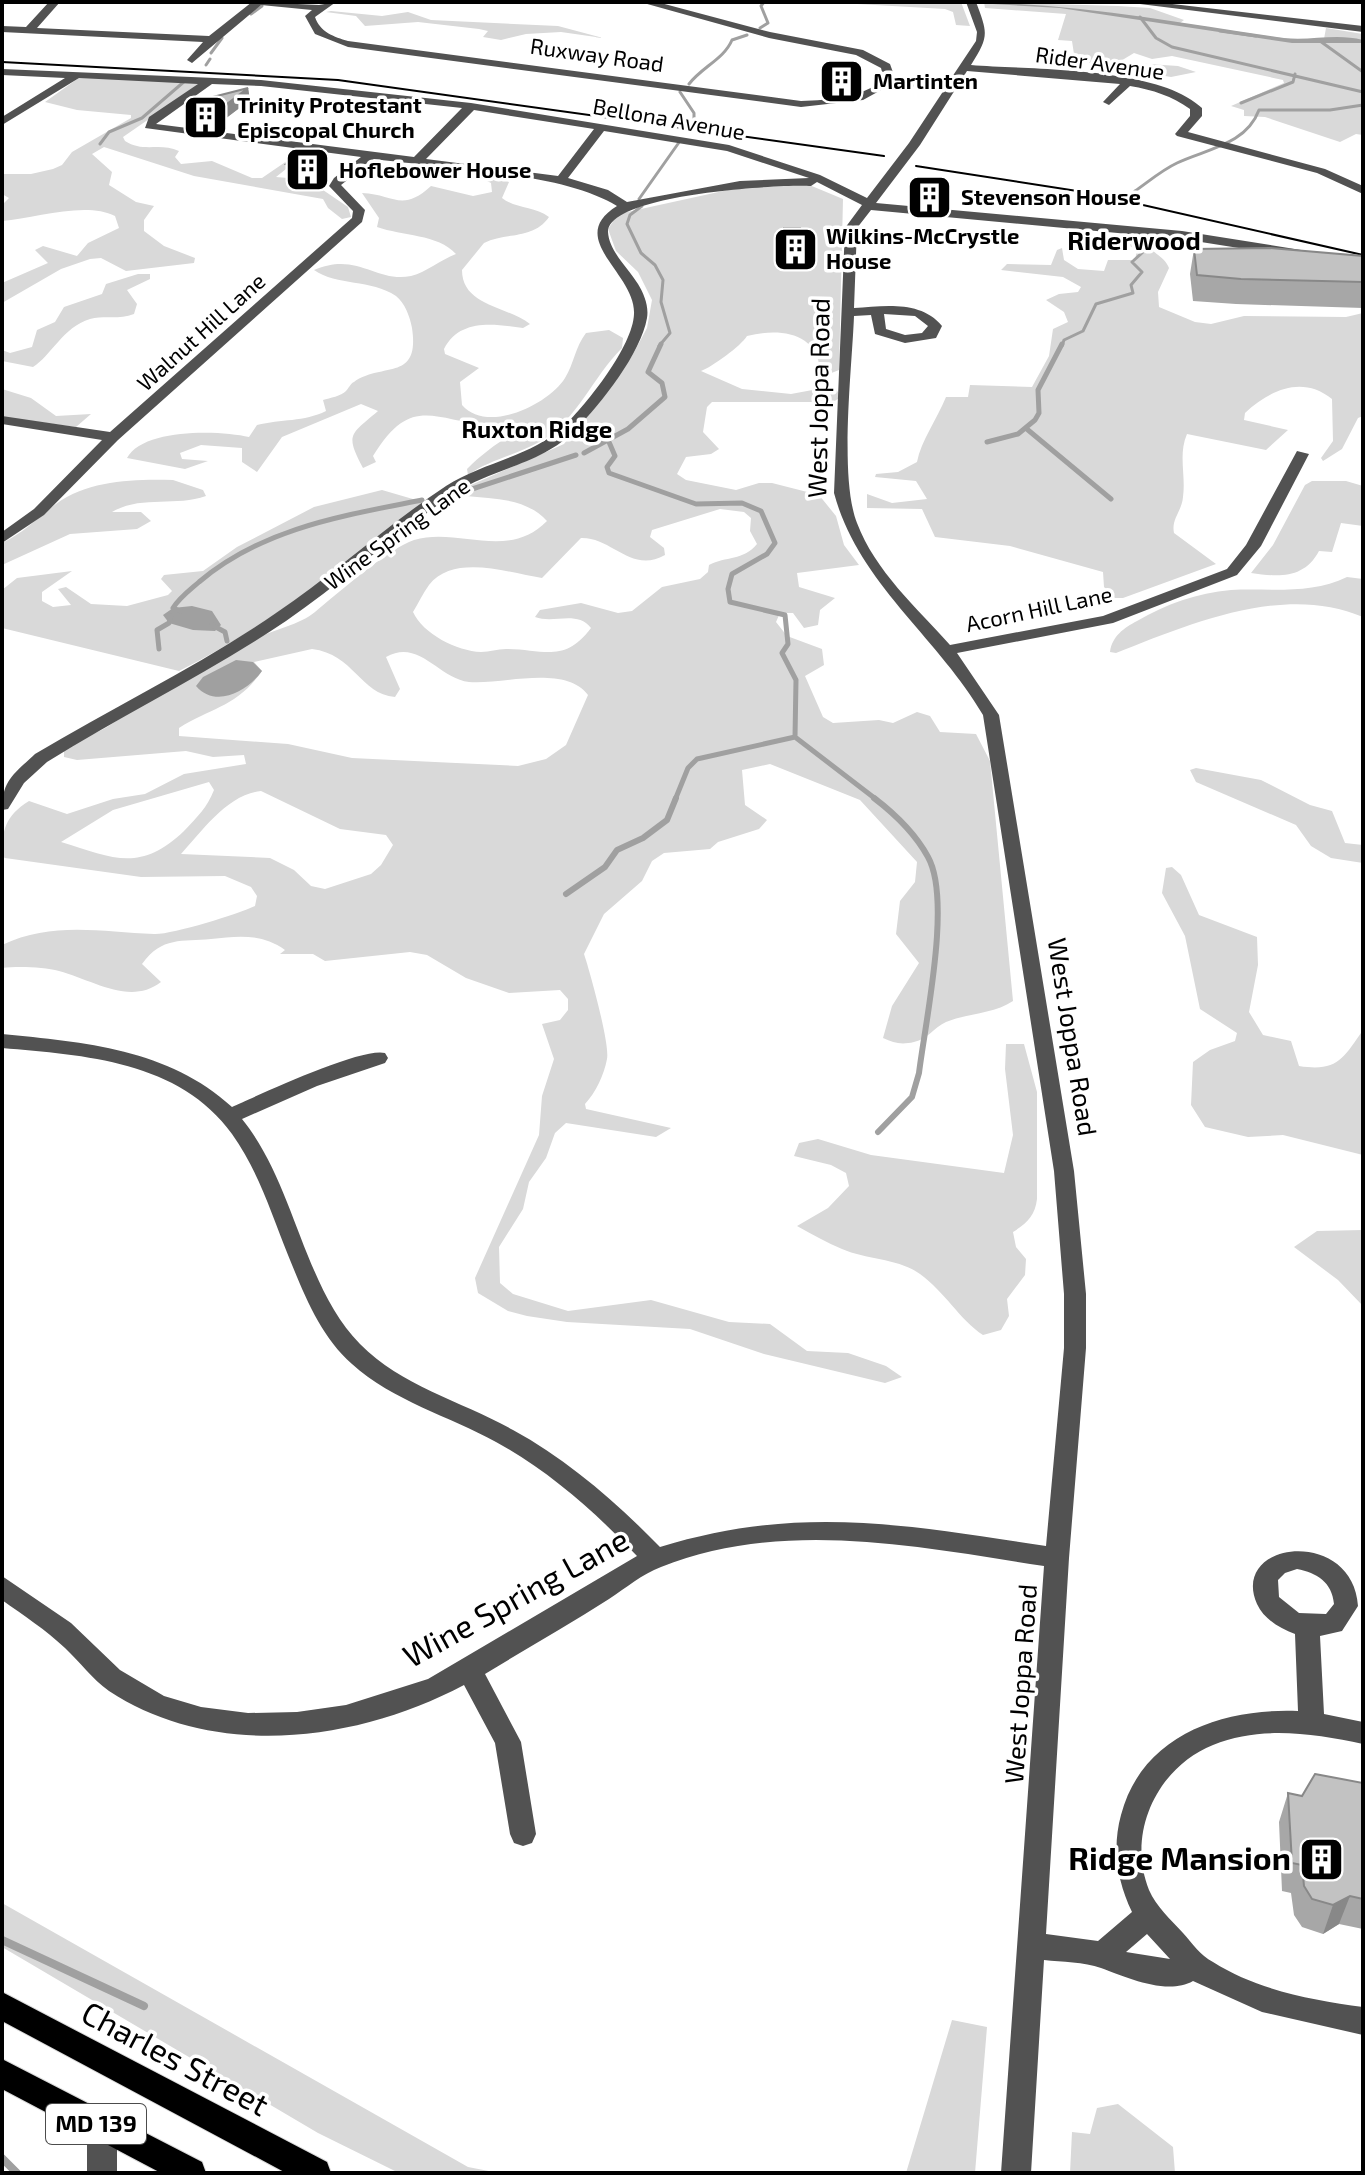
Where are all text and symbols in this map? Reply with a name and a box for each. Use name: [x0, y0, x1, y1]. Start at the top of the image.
street label: Ruxway Road: [529, 32, 666, 76]
street label: Rider Avenue: [1034, 40, 1166, 84]
building icon: Martinten: [818, 57, 866, 105]
place label: Martinten: [873, 67, 978, 93]
place label: Trinity Protestant Episcopal Church: [237, 91, 422, 142]
street label: Bellona Avenue: [591, 92, 747, 144]
building icon: Trinity Protestant Episcopal Church: [182, 94, 230, 142]
building icon: Hoflebower House: [284, 146, 332, 194]
place label: Hoflebower House: [339, 156, 531, 182]
building icon: Stevenson House: [906, 173, 954, 221]
place label: Stevenson House: [961, 183, 1141, 209]
place label: Wilkins-McCrystle House: [826, 222, 1020, 273]
district label: Riderwood: [1067, 224, 1201, 255]
building icon: Wilkins-McCrystle House: [771, 225, 819, 273]
street label: Walnut Hill Lane: [131, 267, 270, 396]
street label: West Joppa Road: [800, 298, 835, 498]
district label: Ruxton Ridge: [462, 414, 612, 443]
street label: Wine Spring Lane: [319, 472, 474, 595]
street label: Acorn Hill Lane: [963, 580, 1114, 636]
street label: West Joppa Road: [1043, 935, 1104, 1138]
street label: Wine Spring Lane: [396, 1519, 634, 1674]
street label: West Joppa Road: [997, 1583, 1042, 1785]
building icon: Ridge Mansion: [1298, 1835, 1346, 1883]
place label: Ridge Mansion: [1068, 1838, 1291, 1876]
street label: Charles Street: [76, 1992, 276, 2122]
road number: MD 139: [46, 2104, 146, 2144]

